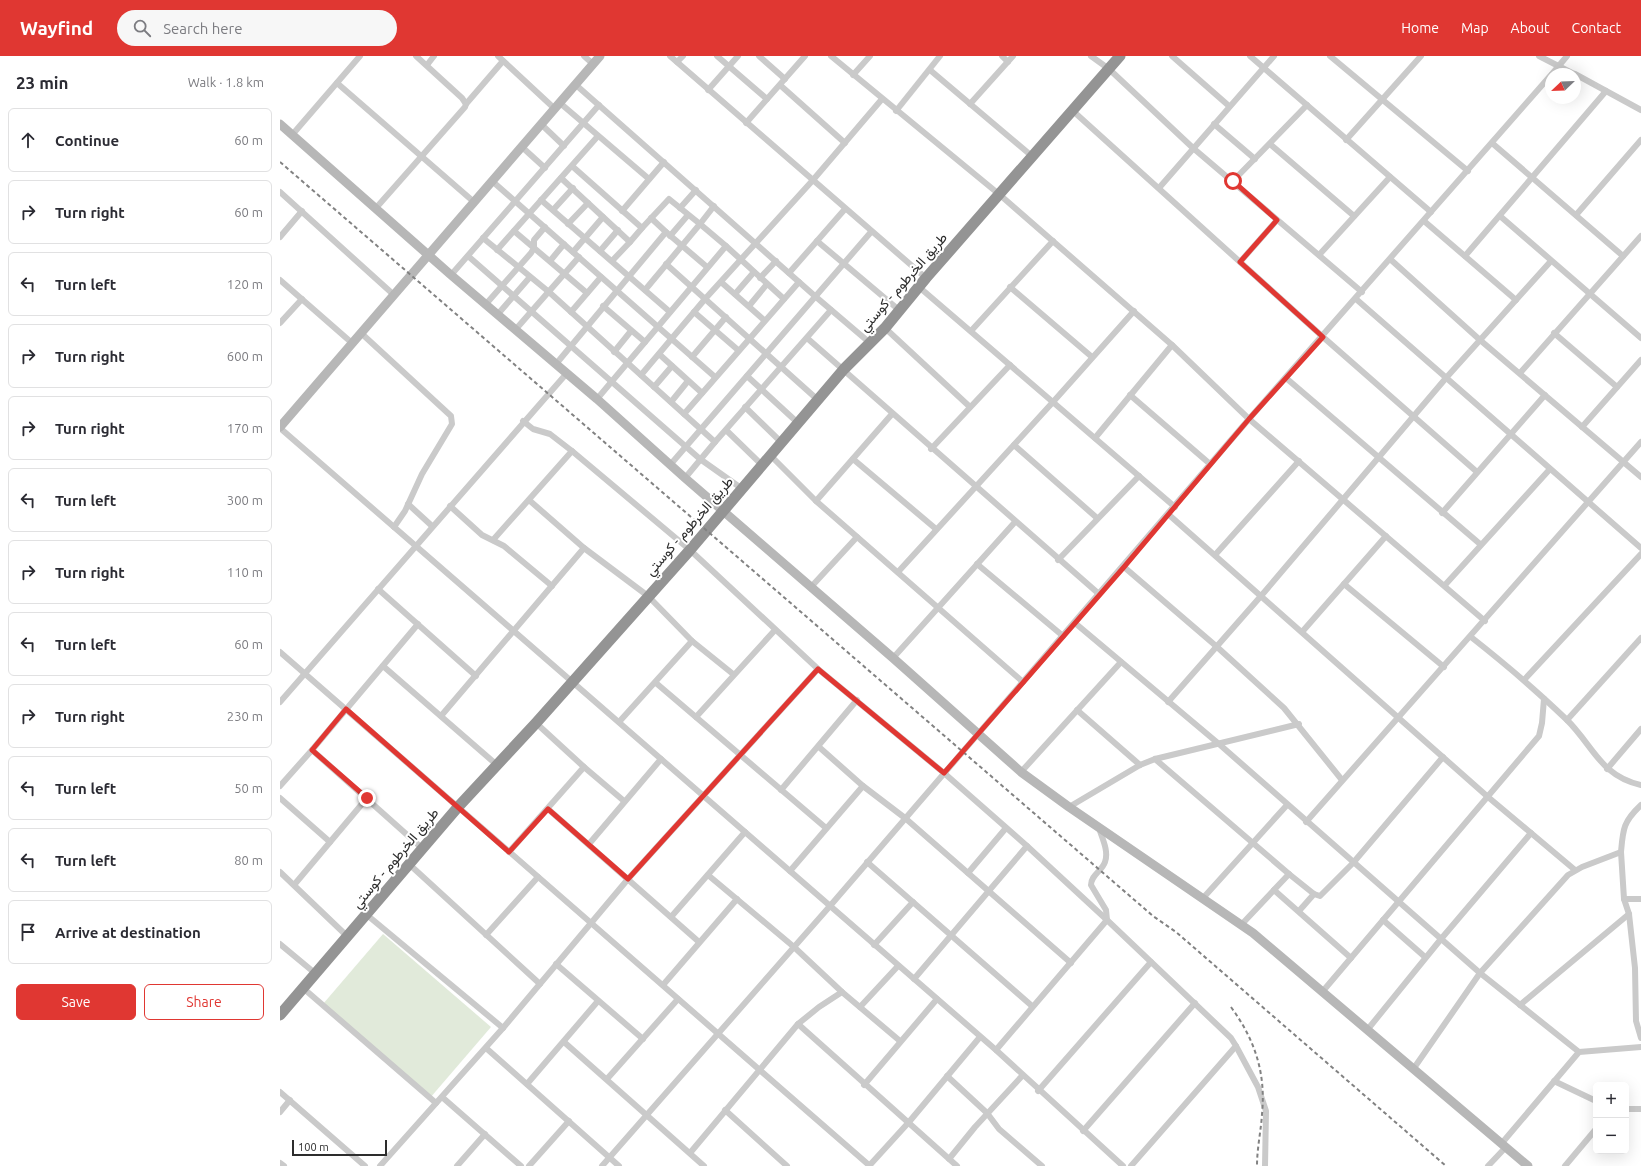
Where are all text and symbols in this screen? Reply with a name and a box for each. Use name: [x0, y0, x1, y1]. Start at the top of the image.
search box: [117, 10, 397, 46]
text: Wayfind: [20, 17, 93, 39]
icon: search: [131, 17, 153, 39]
text: Search here: [163, 20, 242, 37]
text: Home: [1401, 20, 1439, 36]
text: Map: [1461, 20, 1489, 36]
text: About: [1511, 20, 1550, 36]
text: Contact: [1572, 20, 1621, 36]
north arrow: [1545, 68, 1581, 104]
text: 23 min: [16, 73, 69, 92]
text: Walk · 1.8 km: [188, 75, 264, 89]
icon: ahead: [17, 129, 39, 151]
text: Continue: [55, 132, 119, 149]
text: 60 m: [234, 133, 263, 147]
route start: [1224, 172, 1242, 190]
icon: right: [17, 201, 39, 223]
text: Turn right: [55, 204, 125, 221]
text: 60 m: [234, 205, 263, 219]
street label: طريق الخرطوم - كوستي: [856, 229, 953, 337]
icon: left: [17, 273, 39, 295]
text: Turn left: [55, 276, 116, 293]
text: 120 m: [227, 277, 263, 291]
icon: right: [17, 345, 39, 367]
text: Turn right: [55, 348, 125, 365]
text: 600 m: [227, 349, 263, 363]
icon: right: [17, 417, 39, 439]
text: Turn right: [55, 420, 125, 437]
text: 170 m: [227, 421, 263, 435]
street label: طريق الخرطوم - كوستي: [642, 473, 739, 581]
icon: left: [17, 489, 39, 511]
text: Turn left: [55, 492, 116, 509]
text: 300 m: [227, 493, 263, 507]
icon: right: [17, 561, 39, 583]
text: Turn right: [55, 564, 125, 581]
text: 110 m: [227, 565, 263, 579]
icon: left: [17, 633, 39, 655]
text: Turn left: [55, 636, 116, 653]
text: 60 m: [234, 637, 263, 651]
icon: right: [17, 705, 39, 727]
text: Turn right: [55, 708, 125, 725]
text: 230 m: [227, 709, 263, 723]
icon: left: [17, 777, 39, 799]
text: Turn left: [55, 780, 116, 797]
text: 50 m: [234, 781, 263, 795]
route end: [358, 789, 376, 807]
street label: طريق الخرطوم - كوستي: [348, 805, 445, 914]
icon: left: [17, 849, 39, 871]
text: Turn left: [55, 852, 116, 869]
text: 80 m: [234, 853, 263, 867]
icon: arrive: [17, 921, 39, 943]
text: Arrive at destination: [55, 924, 201, 941]
button: Save: [16, 984, 136, 1020]
button: Share: [144, 984, 264, 1020]
map controls: [1593, 1082, 1629, 1154]
button: +: [1593, 1082, 1629, 1118]
button: −: [1593, 1118, 1629, 1154]
scale bar: [292, 1138, 387, 1157]
text: 100 m: [298, 1141, 329, 1153]

